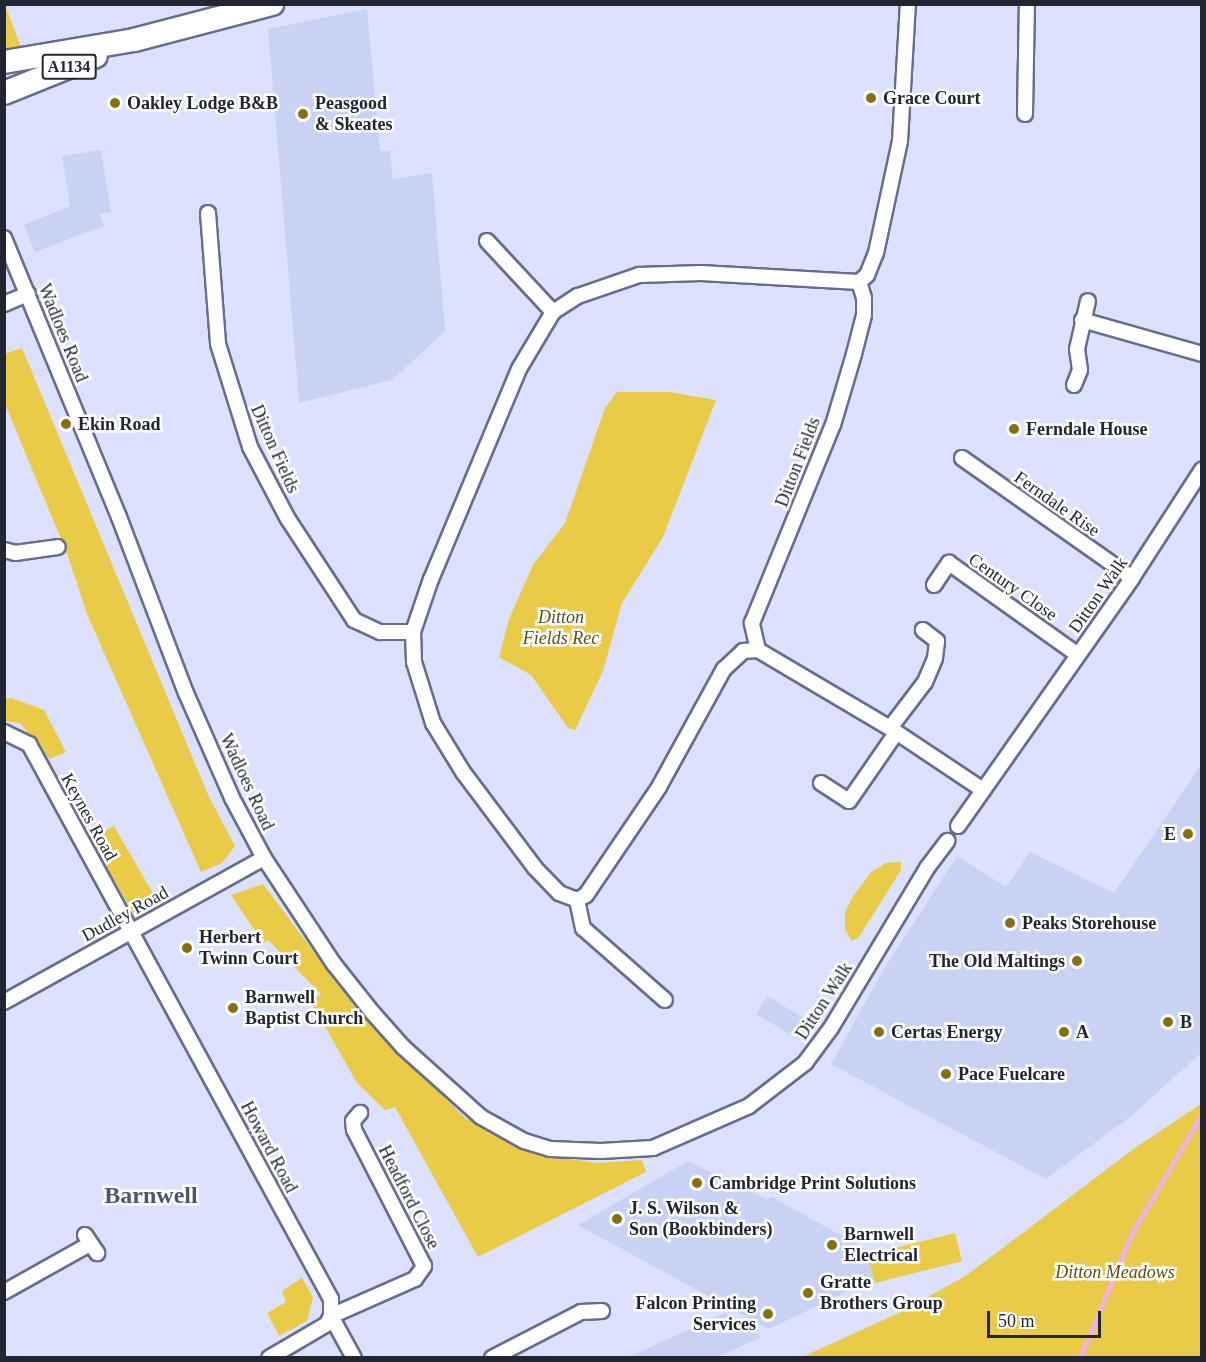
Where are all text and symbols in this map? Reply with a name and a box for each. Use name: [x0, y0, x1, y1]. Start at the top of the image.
road number: A1134: [40, 54, 98, 80]
place label: Grace Court: [883, 87, 980, 109]
marker: Grace Court: [864, 91, 878, 105]
place label: Oakley Lodge B&B: [127, 92, 278, 114]
place label: Peasgood & Skeates: [315, 93, 392, 136]
marker: Oakley Lodge B&B: [108, 96, 122, 110]
marker: Peasgood & Skeates: [296, 107, 310, 121]
street label: Wadloes Road: [34, 281, 92, 385]
street label: Ditton Fields: [246, 401, 304, 497]
place label: Ekin Road: [78, 413, 161, 435]
street label: Ditton Fields: [771, 414, 825, 510]
marker: Ekin Road: [59, 417, 73, 431]
place label: Ferndale House: [1026, 418, 1147, 440]
marker: Ferndale House: [1007, 422, 1021, 436]
street label: Ferndale Rise: [1010, 467, 1104, 541]
street label: Century Close: [964, 548, 1062, 626]
street label: Ditton Walk: [1064, 553, 1132, 637]
park label: Ditton Fields Rec: [523, 607, 599, 650]
street label: Wadloes Road: [215, 730, 279, 834]
street label: Keynes Road: [56, 770, 122, 864]
place label: E: [1164, 823, 1176, 845]
marker: E: [1181, 827, 1195, 841]
street label: Dudley Road: [78, 881, 172, 947]
place label: Peaks Storehouse: [1022, 912, 1156, 934]
marker: Peaks Storehouse: [1003, 916, 1017, 930]
place label: Herbert Twinn Court: [199, 927, 298, 970]
marker: Herbert Twinn Court: [180, 941, 194, 955]
place label: The Old Maltings: [929, 950, 1065, 972]
marker: The Old Maltings: [1070, 954, 1084, 968]
street label: Ditton Walk: [791, 958, 857, 1044]
place label: Barnwell Baptist Church: [245, 987, 363, 1030]
marker: Barnwell Baptist Church: [226, 1001, 240, 1015]
place label: B: [1180, 1011, 1192, 1033]
marker: B: [1161, 1015, 1175, 1029]
place label: Certas Energy: [891, 1021, 1002, 1043]
place label: A: [1076, 1021, 1089, 1043]
marker: Certas Energy: [872, 1025, 886, 1039]
marker: A: [1057, 1025, 1071, 1039]
place label: Pace Fuelcare: [958, 1063, 1065, 1085]
marker: Pace Fuelcare: [939, 1067, 953, 1081]
street label: Howard Road: [236, 1098, 302, 1196]
street label: Headford Close: [374, 1142, 444, 1252]
place label: Cambridge Print Solutions: [709, 1172, 916, 1194]
marker: Cambridge Print Solutions: [690, 1176, 704, 1190]
district label: Barnwell: [104, 1182, 198, 1210]
place label: J. S. Wilson & Son (Bookbinders): [629, 1198, 773, 1240]
marker: J. S. Wilson & Son (Bookbinders): [610, 1212, 624, 1226]
place label: Barnwell Electrical: [844, 1224, 918, 1266]
marker: Barnwell Electrical: [825, 1238, 839, 1252]
park label: Ditton Meadows: [1055, 1261, 1175, 1283]
place label: Gratte Brothers Group: [820, 1272, 943, 1314]
marker: Gratte Brothers Group: [801, 1286, 815, 1300]
place label: Falcon Printing Services: [636, 1293, 756, 1336]
scale bar: [990, 1299, 1104, 1337]
marker: Falcon Printing Services: [761, 1307, 775, 1321]
text: 50 m: [998, 1311, 1035, 1331]

